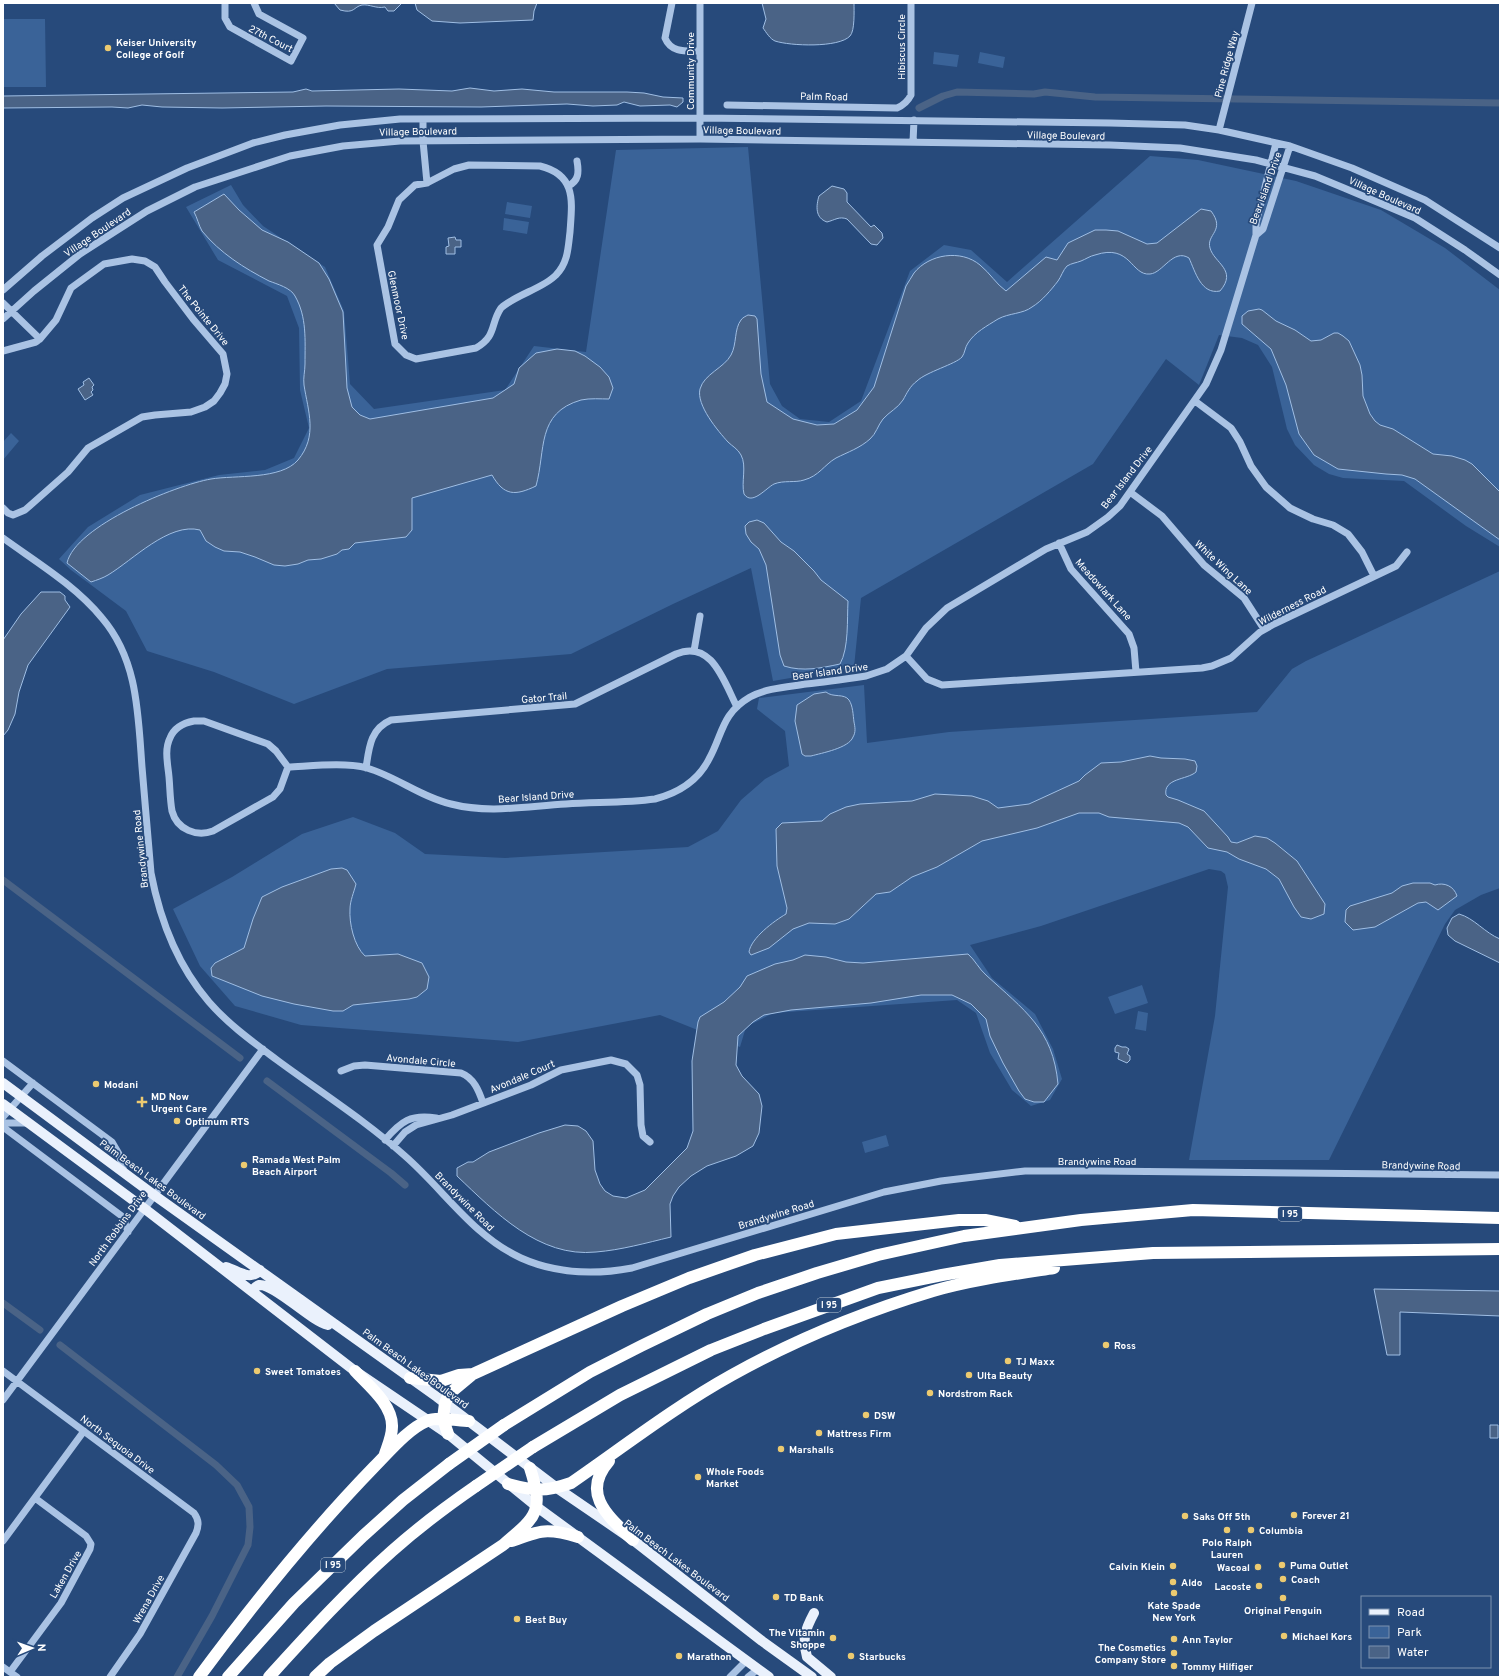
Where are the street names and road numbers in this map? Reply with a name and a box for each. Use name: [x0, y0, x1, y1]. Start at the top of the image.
street label: Hibiscus Circle: [896, 14, 909, 80]
street label: 27th Court: [246, 23, 295, 56]
street label: Pine Ridge Way: [1212, 29, 1243, 99]
street label: Community Drive: [685, 32, 698, 110]
street label: Palm Road: [800, 91, 848, 104]
street label: Village Boulevard: [703, 124, 781, 139]
street label: Village Boulevard: [379, 125, 457, 140]
street label: Village Boulevard: [1027, 129, 1105, 144]
street label: Bear Island Drive: [1247, 150, 1286, 227]
street label: Village Boulevard: [1346, 175, 1423, 218]
street label: Village Boulevard: [62, 206, 134, 261]
street label: Glenmoor Drive: [384, 269, 411, 341]
street label: The Pointe Drive: [174, 283, 231, 349]
street label: Bear Island Drive: [1099, 444, 1156, 512]
street label: White Wing Lane: [1191, 538, 1255, 598]
street label: Meadowlark Lane: [1072, 556, 1134, 624]
street label: Wilderness Road: [1257, 584, 1329, 629]
street label: Bear Island Drive: [791, 661, 869, 684]
street label: Gator Trail: [521, 690, 568, 707]
street label: Bear Island Drive: [498, 788, 575, 807]
street label: Brandywine Road: [131, 809, 152, 889]
street label: Avondale Circle: [386, 1052, 456, 1071]
street label: Avondale Court: [488, 1058, 557, 1097]
street label: Palm Beach Lakes Boulevard: [96, 1137, 208, 1223]
street label: Brandywine Road: [1058, 1156, 1136, 1169]
street label: Brandywine Road: [1382, 1159, 1460, 1174]
street label: Brandywine Road: [432, 1170, 496, 1234]
street label: North Robbins Drive: [86, 1189, 150, 1269]
street label: Brandywine Road: [737, 1198, 816, 1233]
road number: I 95: [1278, 1207, 1302, 1221]
road number: I 95: [817, 1298, 841, 1312]
street label: Palm Beach Lakes Boulevard: [359, 1326, 471, 1412]
street label: North Sequoia Drive: [77, 1413, 157, 1478]
street label: Palm Beach Lakes Boulevard: [621, 1517, 731, 1605]
street label: Laken Drive: [47, 1549, 85, 1601]
road number: I 95: [321, 1558, 345, 1572]
street label: Wrena Drive: [131, 1573, 168, 1626]

